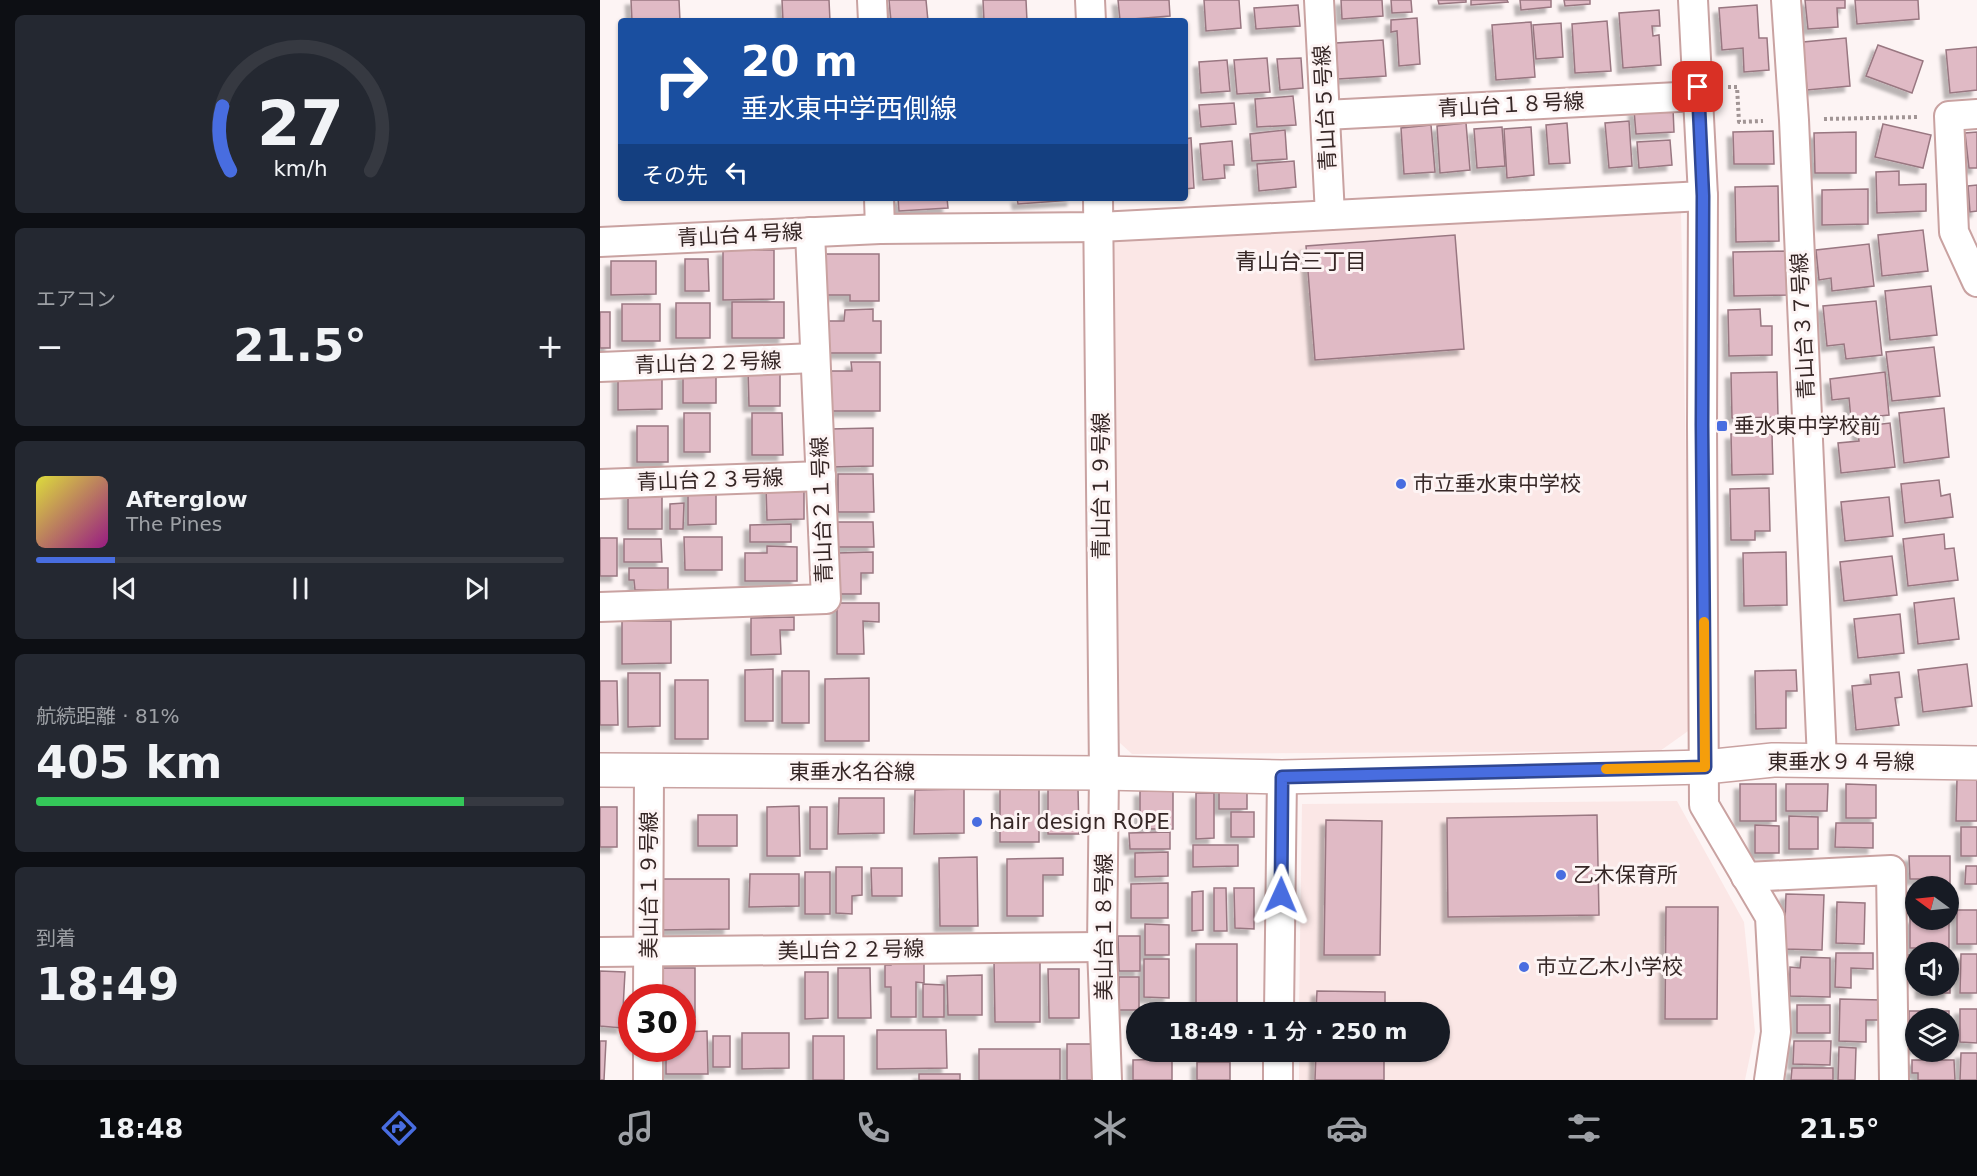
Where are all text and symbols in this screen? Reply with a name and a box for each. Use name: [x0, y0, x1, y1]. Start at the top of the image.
text: 20 m: [741, 37, 858, 86]
icon: right: [642, 42, 720, 120]
street label: 青山台５号線: [1310, 44, 1340, 172]
pin: [1672, 61, 1723, 112]
icon: arrive: [1681, 70, 1714, 103]
text: 27: [257, 87, 343, 160]
street label: 青山台１８号線: [1437, 89, 1585, 121]
text: 垂水東中学西側線: [741, 93, 957, 124]
text: km/h: [273, 156, 327, 181]
icon: left: [720, 156, 753, 189]
text: その先: [642, 163, 708, 188]
street label: 青山台４号線: [676, 220, 804, 250]
district label: 青山台三丁目: [1235, 249, 1367, 274]
street label: 青山台３７号線: [1787, 252, 1819, 400]
text: エアコン: [36, 287, 116, 311]
text: 21.5°: [233, 319, 367, 372]
text: −: [36, 327, 64, 366]
text: +: [536, 327, 564, 366]
street label: 青山台２２号線: [634, 348, 782, 378]
street label: 青山台１９号線: [1089, 413, 1113, 560]
place label: 垂水東中学校前: [1734, 414, 1881, 438]
marker: 垂水東中学校前: [1715, 419, 1729, 433]
street label: 青山台２１号線: [807, 436, 837, 584]
street label: 青山台２３号線: [636, 465, 784, 495]
place label: 市立垂水東中学校: [1413, 472, 1581, 496]
marker: 市立垂水東中学校: [1394, 477, 1408, 491]
text: Afterglow: [126, 487, 248, 512]
text: The Pines: [126, 512, 222, 536]
icon: previous: [108, 572, 141, 605]
icon: pause: [284, 572, 317, 605]
icon: next: [460, 572, 493, 605]
text: 航続距離 · 81%: [36, 704, 180, 728]
text: 405 km: [36, 736, 222, 789]
street label: 東垂水９４号線: [1768, 750, 1915, 774]
street label: 東垂水名谷線: [789, 760, 915, 784]
place label: hair design ROPE: [989, 810, 1170, 834]
street label: 美山台１９号線: [637, 812, 661, 959]
marker: hair design ROPE: [970, 815, 984, 829]
street label: 美山台１８号線: [1092, 854, 1116, 1001]
position arrow: [1249, 863, 1313, 927]
place label: 乙木保育所: [1573, 863, 1678, 887]
marker: 乙木保育所: [1554, 868, 1568, 882]
north arrow: [1905, 876, 1959, 930]
map controls: [1905, 876, 1959, 1062]
text: 到着: [36, 926, 76, 950]
street label: 美山台２２号線: [777, 937, 925, 963]
button: sound: [1905, 942, 1959, 996]
place label: 市立乙木小学校: [1536, 955, 1683, 979]
text: 18:49: [36, 958, 179, 1011]
marker: 市立乙木小学校: [1517, 960, 1531, 974]
speed limit sign: 30: [618, 984, 696, 1062]
button: layers: [1905, 1008, 1959, 1062]
text: 18:49 · 1 分 · 250 m: [1169, 1019, 1407, 1044]
icon: directions: [378, 1107, 420, 1149]
icon: music: [615, 1107, 657, 1149]
icon: phone: [852, 1107, 894, 1149]
icon: climate: [1089, 1107, 1131, 1149]
icon: car: [1326, 1107, 1368, 1149]
icon: filters: [1563, 1107, 1605, 1149]
text: 18:48: [97, 1113, 183, 1144]
text: 21.5°: [1799, 1113, 1880, 1144]

